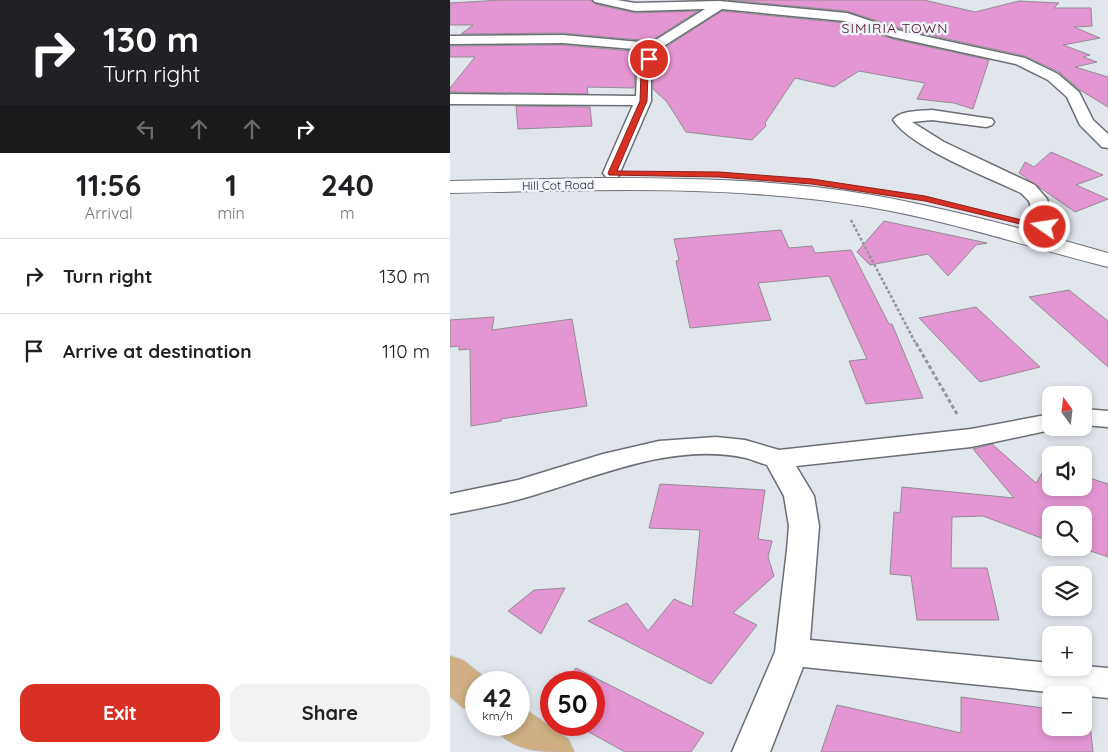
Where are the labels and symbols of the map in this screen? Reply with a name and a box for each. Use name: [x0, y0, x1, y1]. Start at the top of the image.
district label: SIMIRIA TOWN: [842, 19, 948, 37]
pin: [628, 38, 670, 80]
street label: Hill Cot Road: [522, 177, 594, 193]
position arrow: [1018, 200, 1070, 252]
north arrow: [1042, 386, 1092, 436]
speed limit sign: 50: [540, 671, 605, 736]

